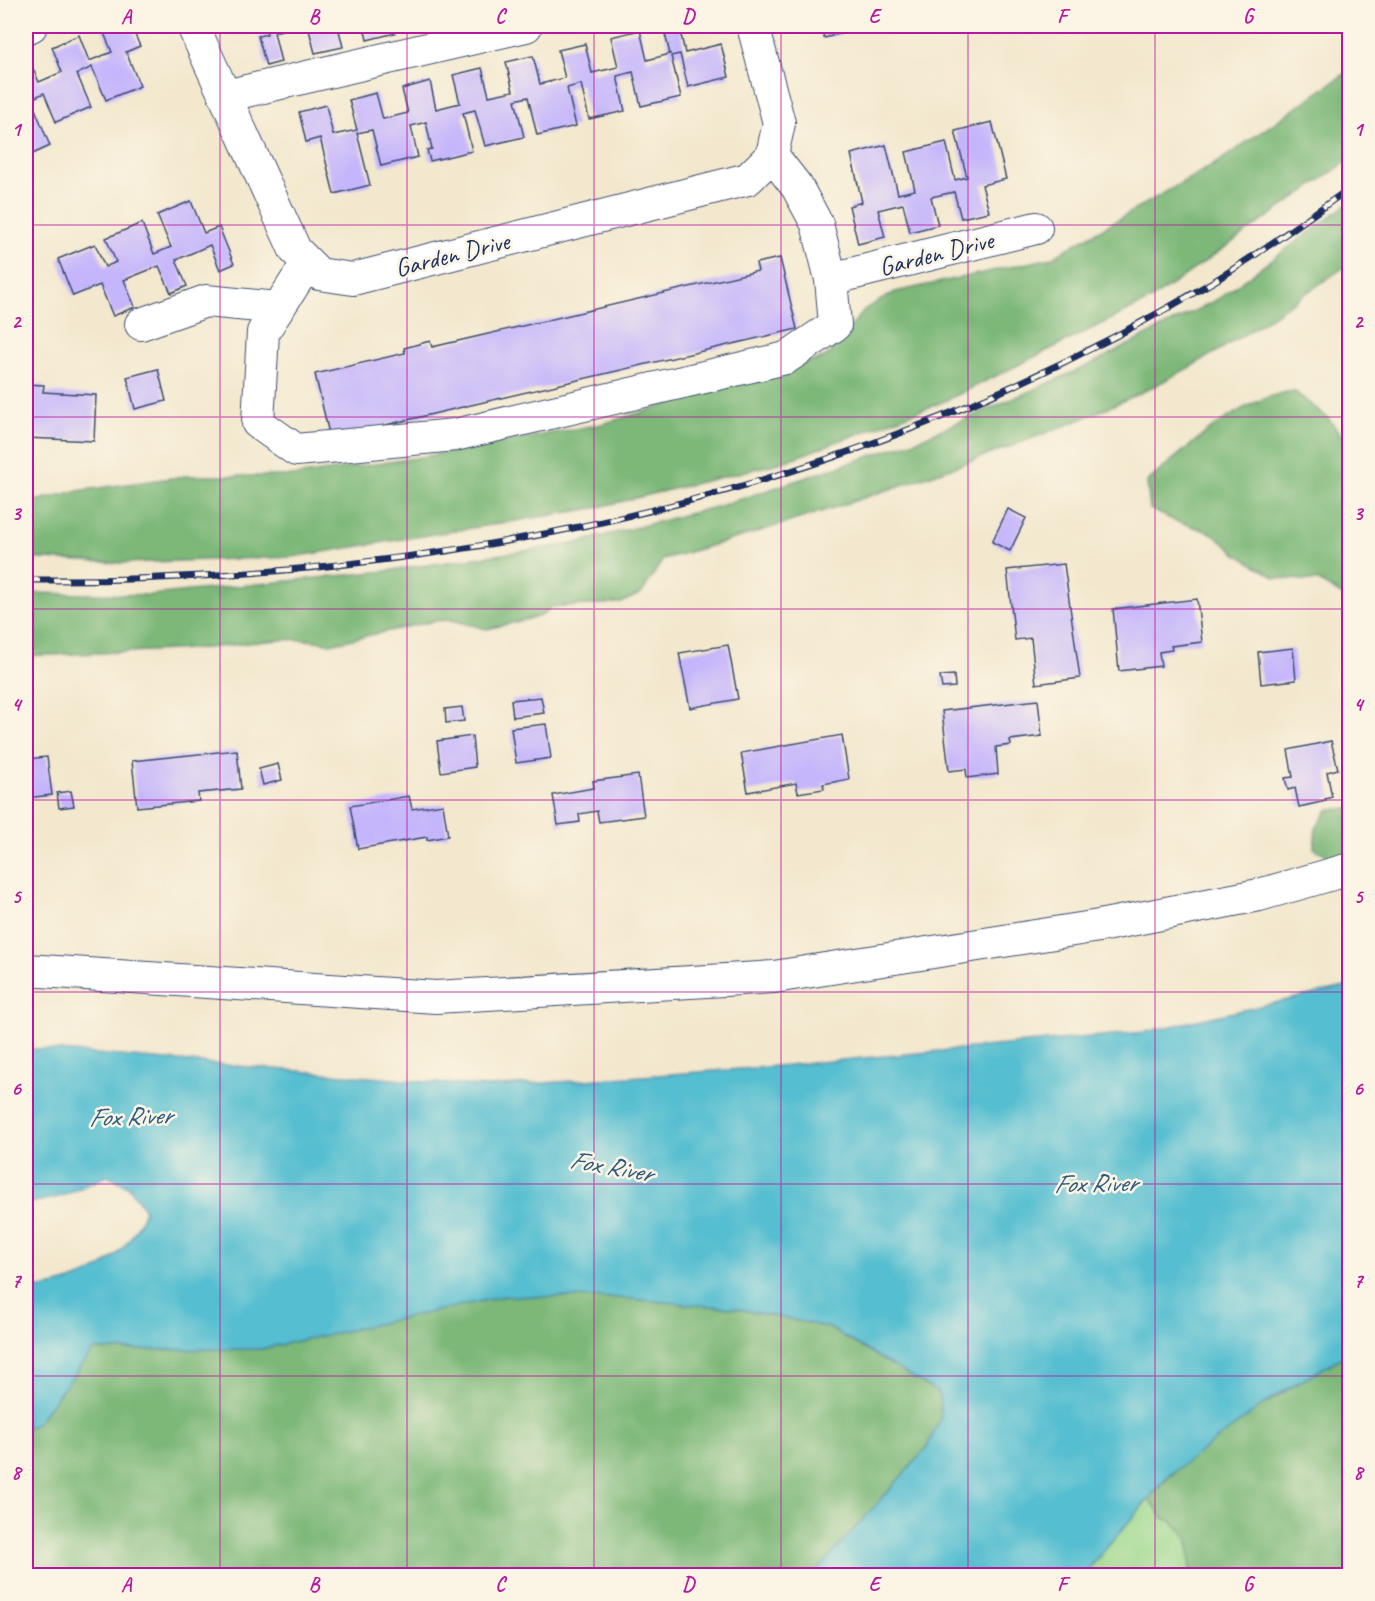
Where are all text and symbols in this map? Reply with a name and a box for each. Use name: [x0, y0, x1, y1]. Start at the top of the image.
text: A: [121, 4, 133, 29]
text: B: [309, 4, 321, 29]
text: C: [495, 4, 507, 29]
text: D: [682, 4, 696, 29]
text: E: [869, 4, 883, 29]
text: F: [1057, 4, 1071, 29]
text: G: [1243, 4, 1256, 29]
text: 1: [12, 117, 23, 142]
text: 1: [1354, 117, 1365, 142]
street label: Garden Drive: [876, 223, 999, 284]
street label: Garden Drive: [392, 224, 515, 285]
text: 2: [12, 309, 23, 334]
text: 2: [1354, 309, 1365, 334]
text: 3: [12, 501, 23, 526]
text: 3: [1354, 501, 1365, 526]
text: 4: [12, 692, 24, 717]
text: 4: [1354, 692, 1366, 717]
text: 5: [12, 884, 23, 909]
text: 5: [1354, 884, 1365, 909]
text: 6: [11, 1076, 22, 1101]
text: 6: [1353, 1076, 1364, 1101]
water label: Fox River: [88, 1097, 176, 1134]
water label: Fox River: [567, 1142, 659, 1191]
water label: Fox River: [1053, 1165, 1141, 1201]
text: 7: [12, 1268, 23, 1293]
text: 7: [1354, 1268, 1365, 1293]
text: 8: [12, 1460, 24, 1485]
text: 8: [1354, 1460, 1366, 1485]
text: A: [121, 1572, 133, 1597]
text: B: [309, 1572, 321, 1597]
text: C: [495, 1572, 507, 1597]
text: D: [682, 1572, 696, 1597]
text: E: [869, 1572, 883, 1597]
text: F: [1057, 1572, 1071, 1597]
text: G: [1243, 1572, 1256, 1597]

